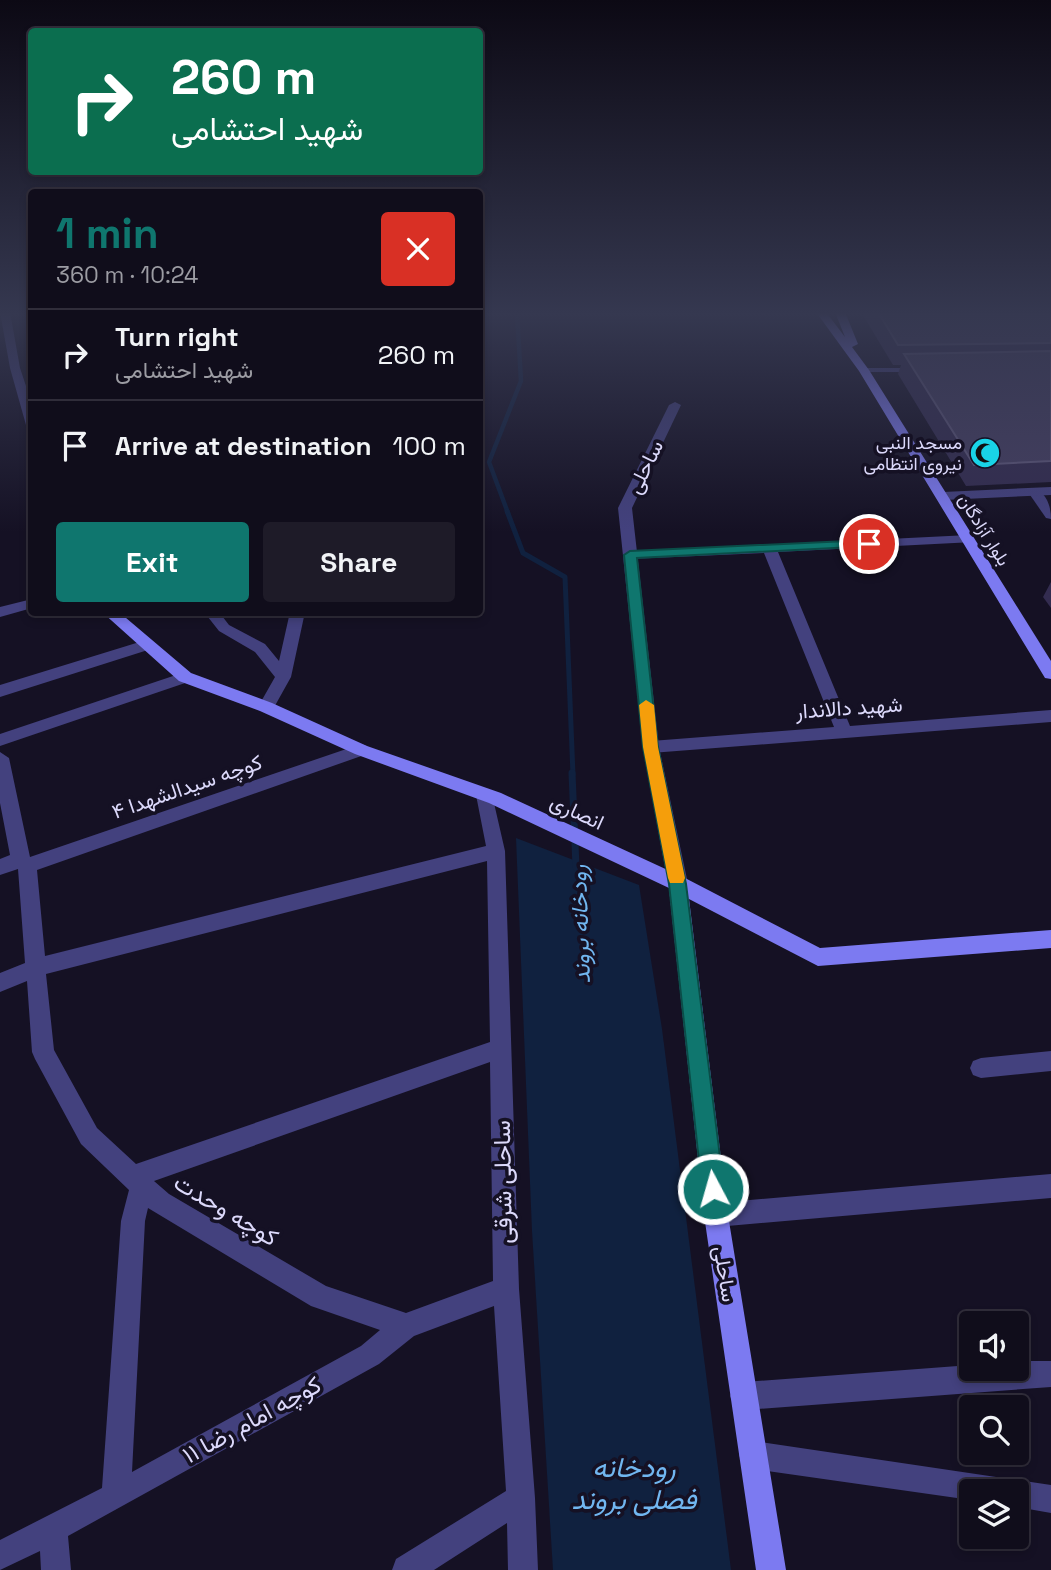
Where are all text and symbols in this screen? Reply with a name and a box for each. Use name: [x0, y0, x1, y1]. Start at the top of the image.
text: 260 m: [171, 46, 316, 108]
icon: right: [56, 56, 147, 147]
text: شهید احتشامی: [171, 109, 363, 149]
text: 1 min: [56, 207, 159, 260]
button: close: [381, 212, 455, 286]
text: 360 m · 10:24: [56, 260, 198, 290]
text: Turn right: [115, 320, 239, 354]
icon: right: [56, 336, 94, 374]
text: 260 m: [378, 338, 455, 372]
text: شهید احتشامی: [115, 355, 253, 385]
icon: arrive: [56, 427, 94, 465]
text: Arrive at destination: [115, 429, 372, 463]
text: 100 m: [393, 429, 466, 463]
place label: مسجد النبی نیروی انتظامی: [863, 431, 962, 475]
street label: ساحلی: [620, 435, 669, 498]
mosque icon: مسجد النبی نیروی انتظامی: [968, 436, 1002, 470]
street label: بلوار آزادگان: [953, 489, 1016, 570]
pin: [839, 514, 899, 574]
button: Exit: [56, 522, 249, 602]
button: Share: [263, 522, 455, 602]
icon: arrive: [850, 525, 888, 563]
street label: شهید دالاندار: [794, 690, 903, 725]
street label: کوچه سیدالشهدا ۴: [108, 748, 266, 826]
street label: انصاری: [546, 787, 608, 836]
water label: رودخانه بروند: [563, 864, 597, 984]
street label: ساحلی شرقی: [486, 1120, 519, 1244]
position arrow: [676, 1152, 750, 1226]
street label: کوچه وحدت: [168, 1166, 284, 1254]
street label: ساحلی: [708, 1244, 743, 1304]
map controls: [959, 1311, 1029, 1549]
button: sound: [959, 1311, 1029, 1381]
street label: کوچه امام رضا ۱۱: [177, 1369, 327, 1471]
button: search: [959, 1395, 1029, 1465]
water label: رودخانه فصلی بروند: [571, 1449, 698, 1517]
button: layers: [959, 1479, 1029, 1549]

